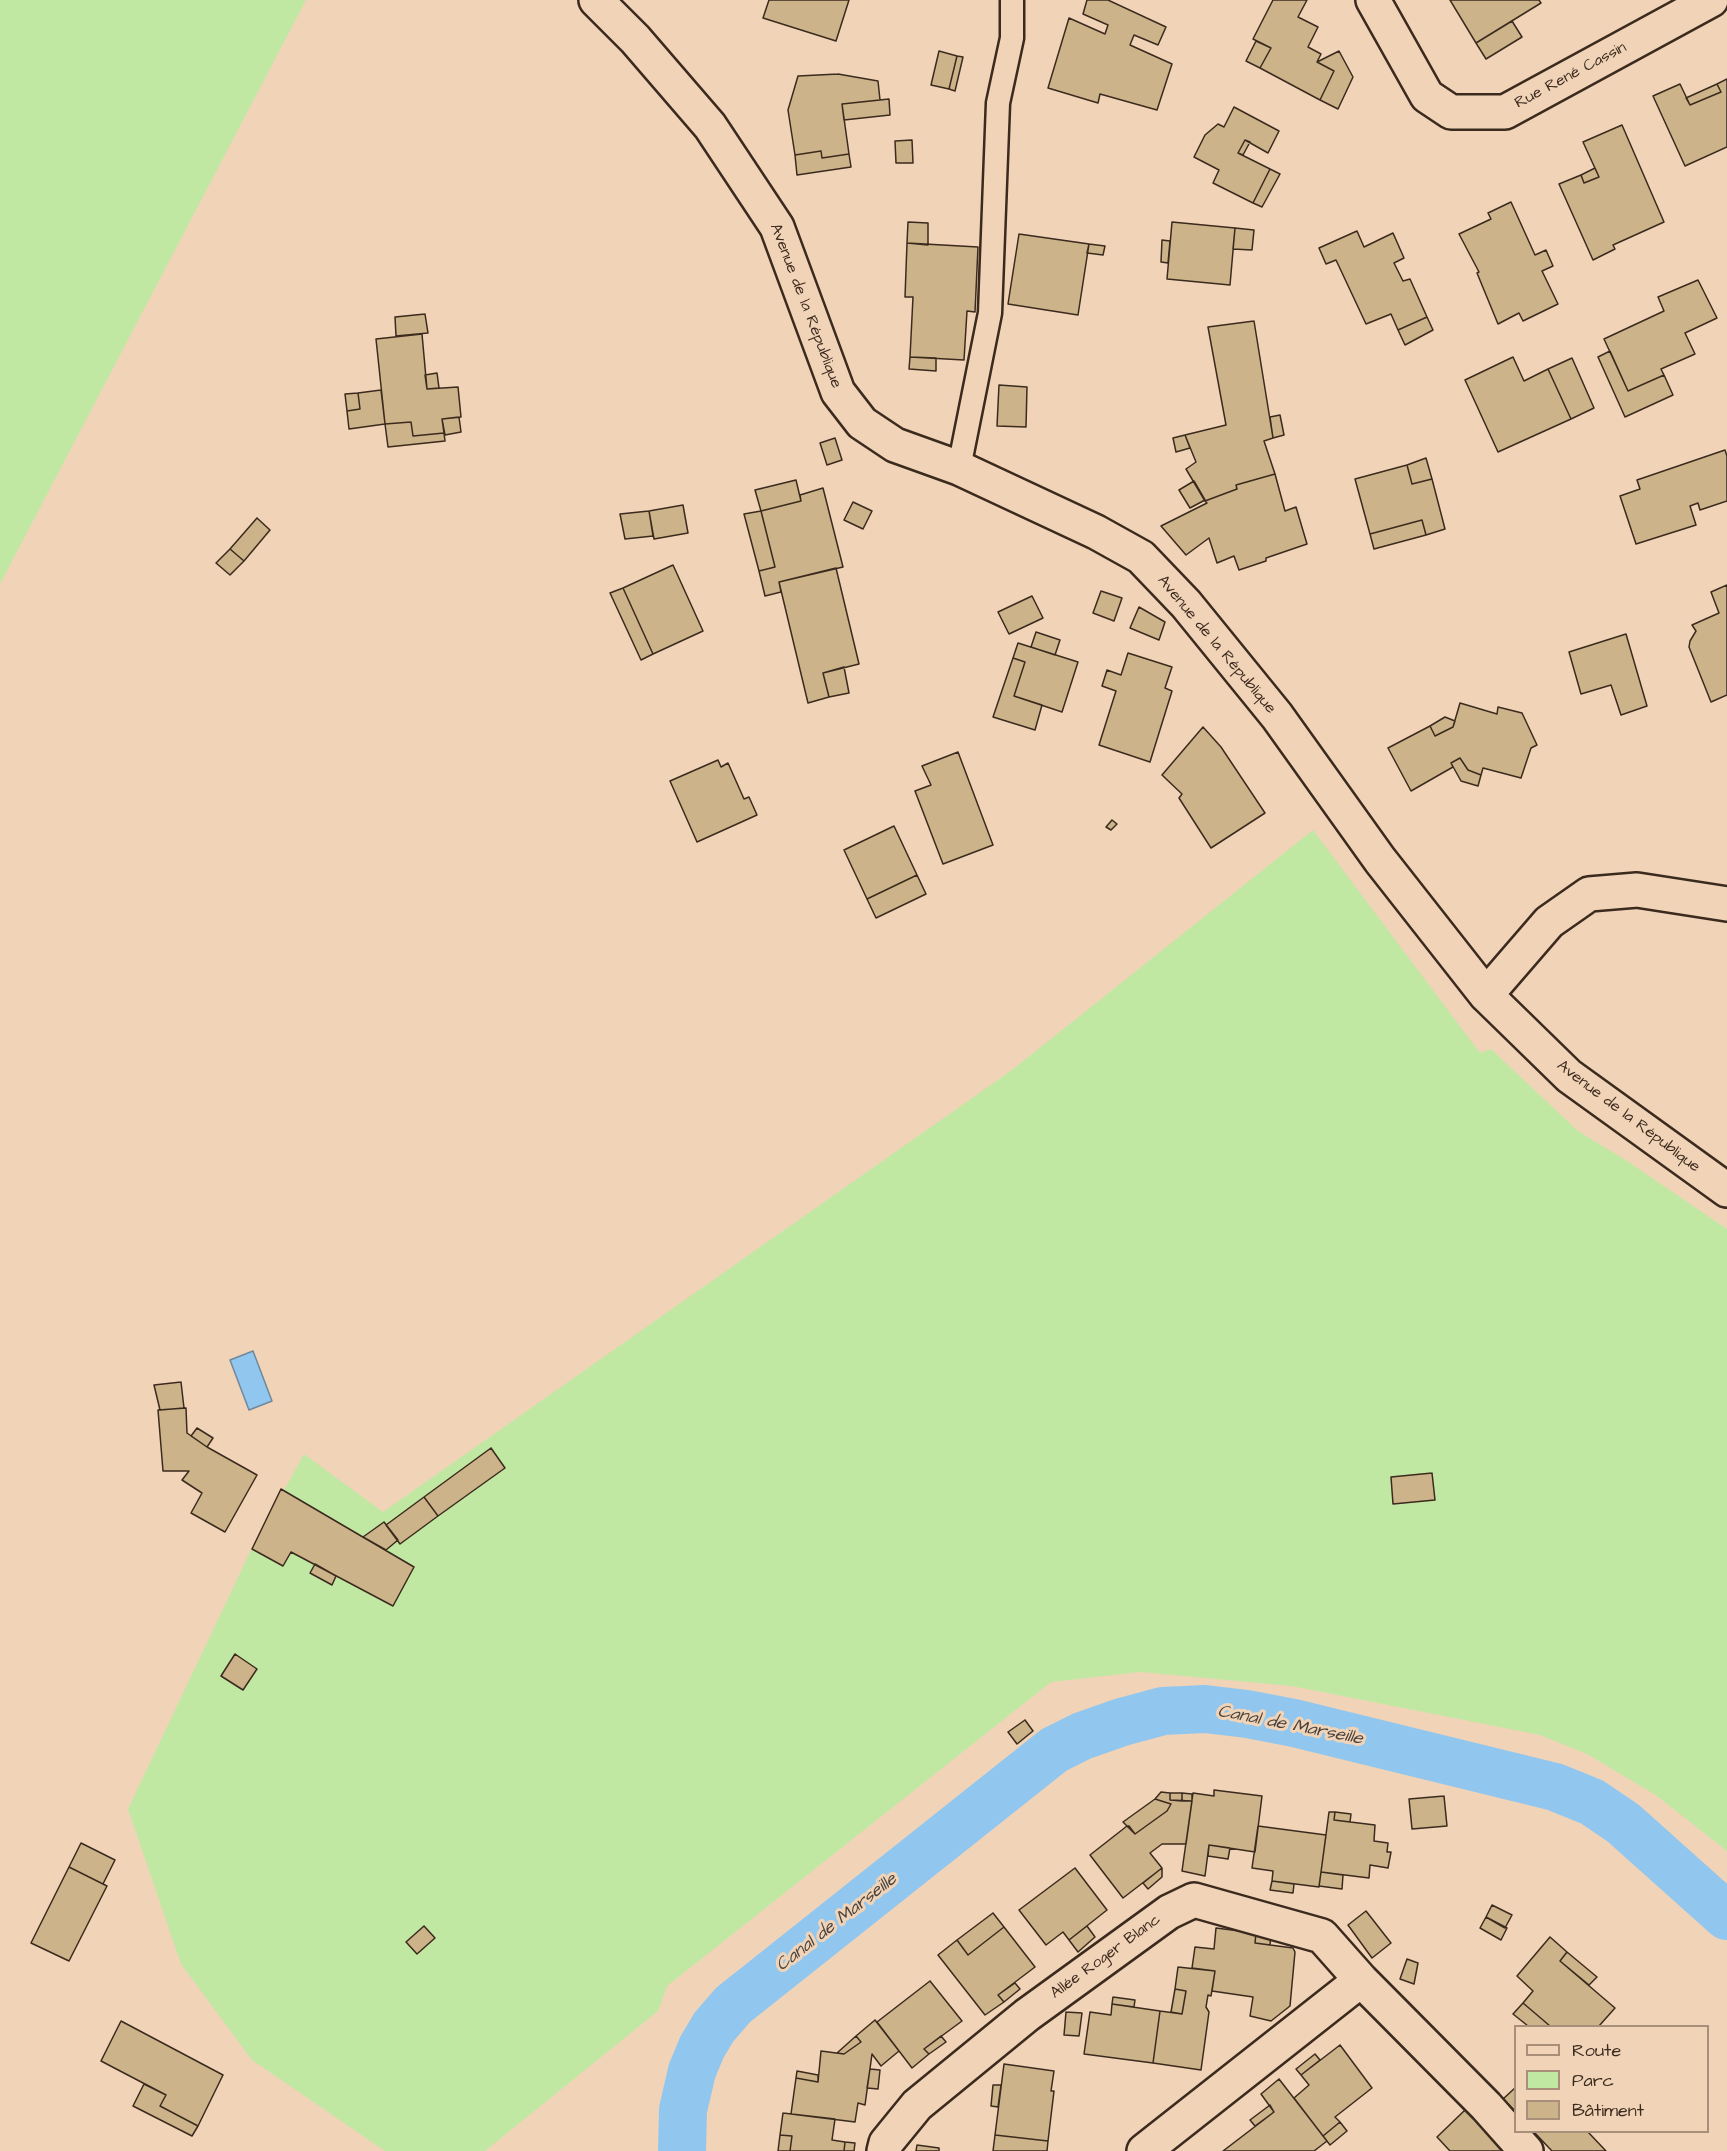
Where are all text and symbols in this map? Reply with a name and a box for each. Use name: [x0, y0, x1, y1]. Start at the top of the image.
street label: Rue René Cassin: [1512, 38, 1630, 114]
street label: Avenue de la République: [765, 221, 845, 391]
street label: Avenue de la République: [1152, 572, 1280, 718]
street label: Avenue de la République: [1552, 1057, 1704, 1177]
water label: Canal de Marseille: [1216, 1701, 1364, 1751]
water label: Canal de Marseille: [772, 1869, 902, 1977]
street label: Allée Roger Blanc: [1047, 1911, 1165, 2003]
legend: [1514, 2025, 1709, 2133]
text: Route: [1572, 2038, 1621, 2063]
text: Parc: [1572, 2068, 1614, 2093]
text: Bâtiment: [1572, 2098, 1644, 2123]

